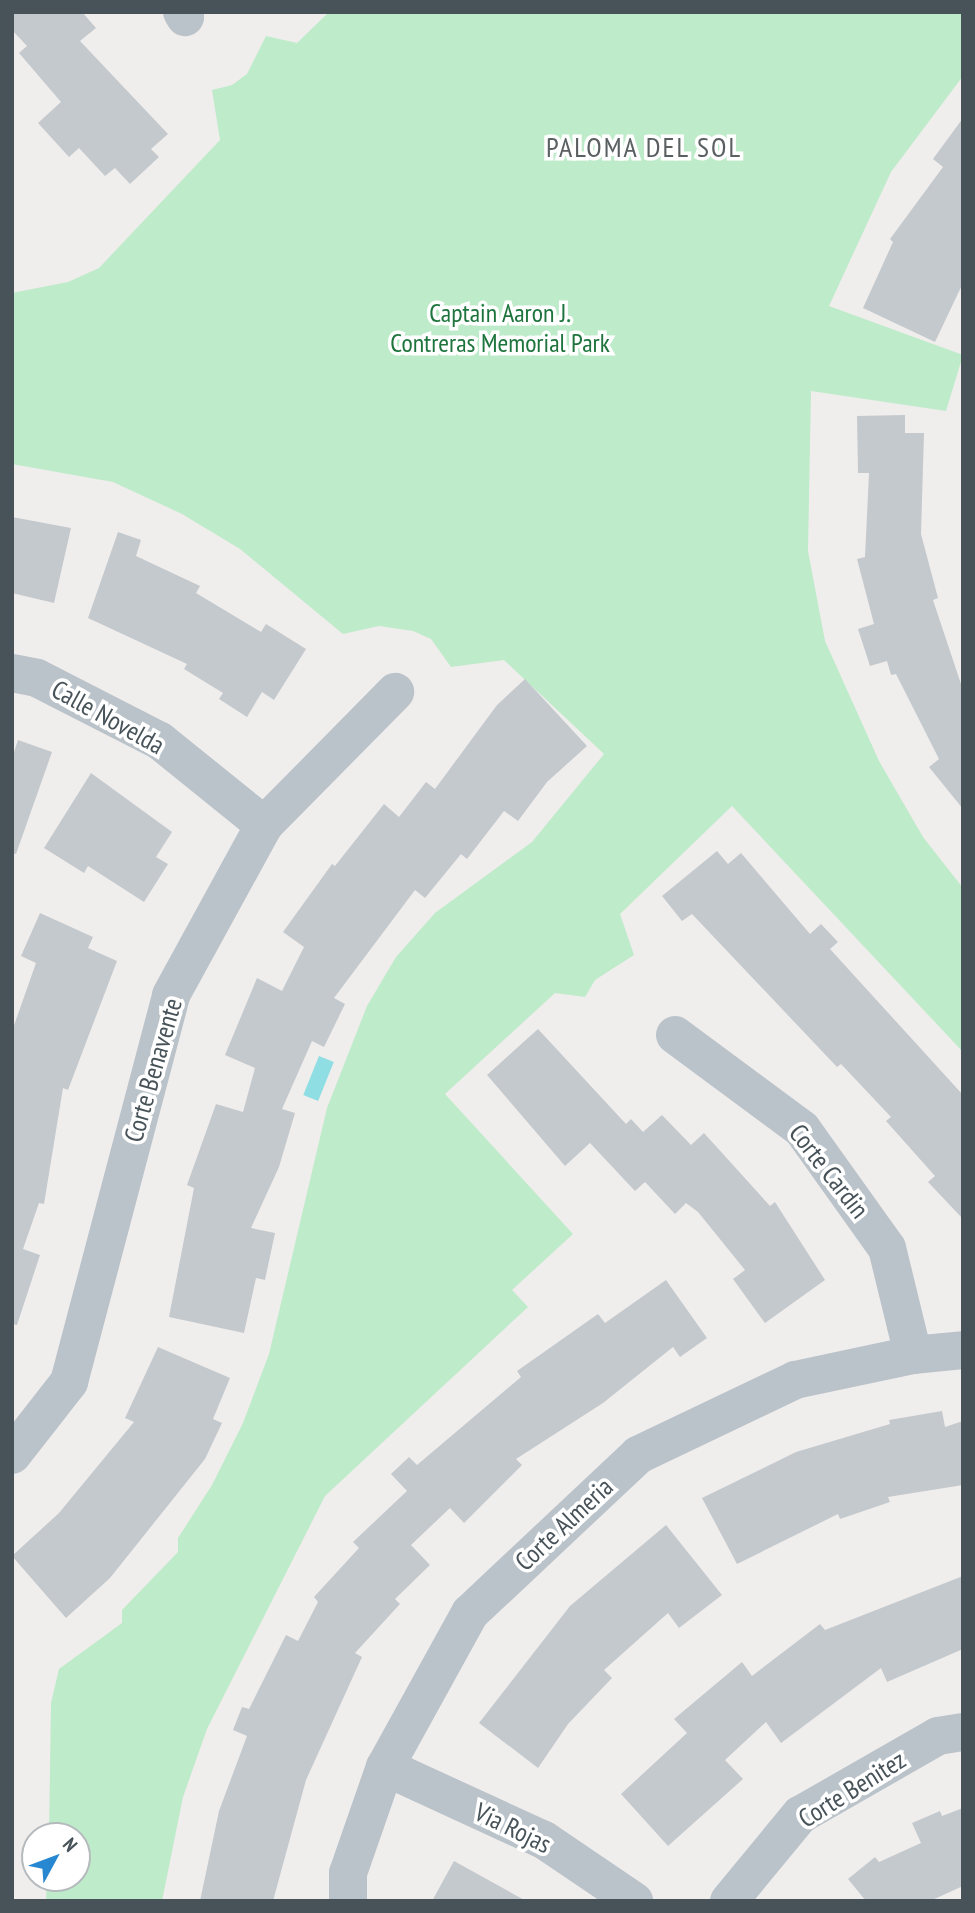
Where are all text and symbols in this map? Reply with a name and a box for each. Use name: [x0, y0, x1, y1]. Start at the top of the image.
district label: PALOMA DEL SOL: [547, 130, 741, 164]
park label: Captain Aaron J. Contreras Memorial Park: [390, 297, 610, 358]
street label: Calle Novelda: [46, 673, 170, 761]
street label: Corte Benavente: [118, 995, 188, 1145]
street label: Corte Cardin: [783, 1118, 875, 1224]
street label: Corte Almeria: [509, 1471, 619, 1577]
street label: Corte Benitez: [793, 1744, 911, 1834]
street label: Via Rojas: [470, 1796, 556, 1860]
north arrow: [21, 1822, 91, 1892]
text: N: [58, 1833, 83, 1856]

